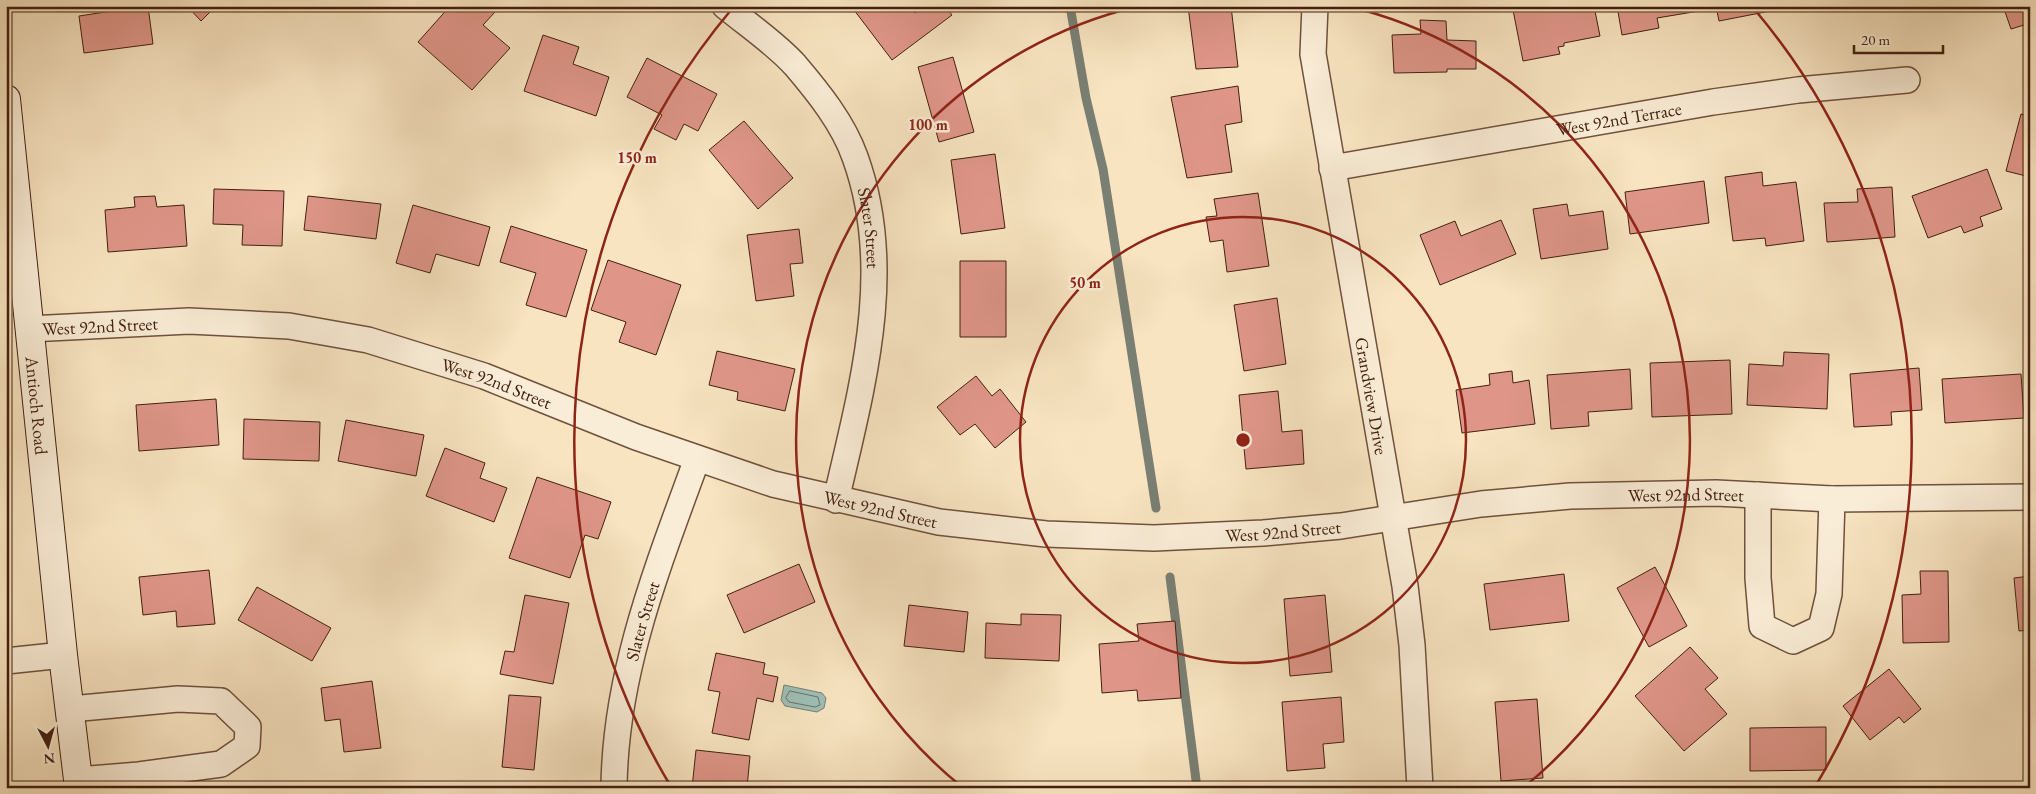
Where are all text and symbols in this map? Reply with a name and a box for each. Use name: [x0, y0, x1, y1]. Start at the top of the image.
scale bar: [1854, 22, 1942, 54]
text: 20 m: [1861, 30, 1890, 49]
street label: West 92nd Terrace: [1554, 96, 1683, 140]
text: 100 m: [908, 115, 948, 134]
text: 150 m: [617, 148, 657, 167]
street label: Slater Street: [853, 185, 886, 269]
text: 50 m: [1069, 273, 1101, 292]
street label: West 92nd Street: [41, 311, 159, 340]
street label: Grandview Drive: [1351, 335, 1394, 456]
street label: West 92nd Street: [439, 352, 555, 414]
street label: Antioch Road: [21, 354, 54, 457]
centre of rings: [1234, 431, 1252, 449]
street label: West 92nd Street: [1628, 481, 1745, 506]
street label: West 92nd Street: [822, 484, 940, 533]
street label: West 92nd Street: [1225, 515, 1342, 546]
street label: Slater Street: [619, 578, 664, 663]
north arrow: [22, 722, 72, 772]
text: N: [42, 749, 56, 769]

